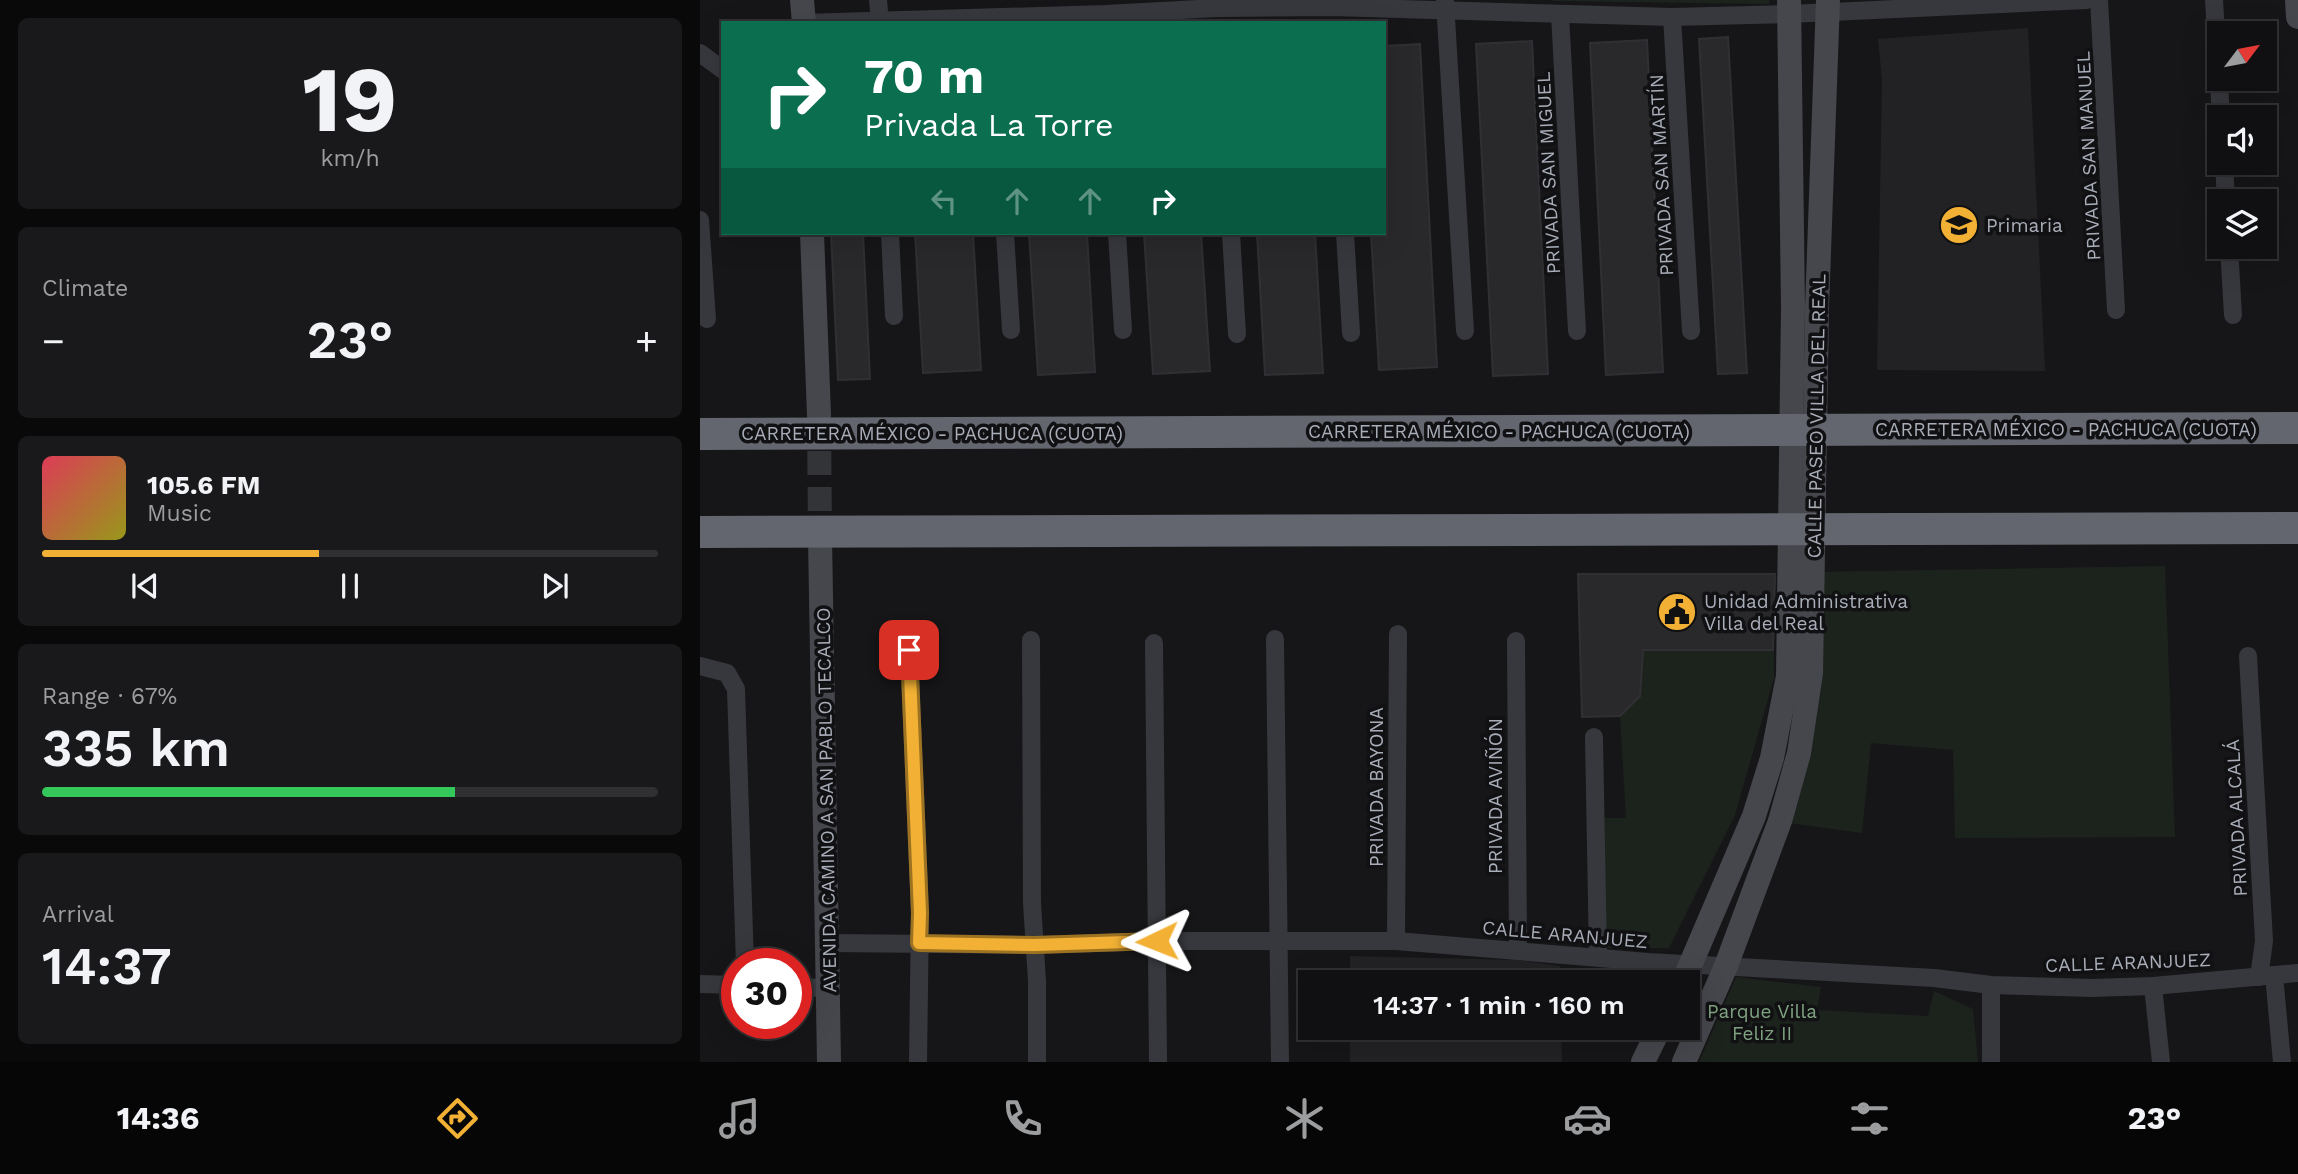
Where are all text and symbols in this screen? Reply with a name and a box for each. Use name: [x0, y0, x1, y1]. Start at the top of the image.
north arrow: [2207, 21, 2277, 91]
map controls: [2207, 21, 2277, 259]
text: 19: [302, 46, 398, 153]
text: 70 m: [864, 47, 984, 105]
icon: right: [749, 49, 840, 140]
street label: PRIVADA SAN MANUEL: [2072, 51, 2105, 261]
street label: PRIVADA SAN MIGUEL: [1532, 71, 1565, 275]
street label: PRIVADA SAN MARTÍN: [1645, 73, 1678, 277]
button: sound: [2207, 105, 2277, 175]
text: Privada La Torre: [864, 106, 1113, 144]
text: km/h: [320, 145, 380, 172]
icon: left: [925, 182, 963, 220]
icon: ahead: [998, 182, 1036, 220]
icon: ahead: [1071, 182, 1109, 220]
icon: right: [1144, 182, 1182, 220]
button: layers: [2207, 189, 2277, 259]
school or university icon: Primaria: [1938, 204, 1980, 246]
place label: Primaria: [1986, 214, 2063, 237]
street label: CALLE PASEO VILLA DEL REAL: [1803, 273, 1830, 559]
text: Climate: [42, 275, 128, 302]
text: 23°: [307, 310, 393, 371]
text: −: [42, 319, 65, 363]
text: +: [635, 319, 658, 363]
street label: CARRETERA MÉXICO - PACHUCA (CUOTA): [1875, 418, 2257, 441]
street label: CARRETERA MÉXICO - PACHUCA (CUOTA): [1308, 420, 1690, 443]
street label: CARRETERA MÉXICO - PACHUCA (CUOTA): [741, 422, 1123, 445]
text: 105.6 FM: [147, 470, 260, 500]
text: Music: [147, 500, 212, 527]
icon: previous: [126, 567, 164, 605]
icon: pause: [331, 567, 369, 605]
icon: next: [536, 567, 574, 605]
place label: Unidad Administrativa Villa del Real: [1704, 590, 1908, 635]
public building icon: Unidad Administrativa Villa del Real: [1656, 591, 1698, 633]
street label: AVENIDA CAMINO A SAN PABLO TECALCO: [812, 607, 841, 993]
pin: [879, 620, 939, 680]
icon: arrive: [890, 631, 928, 669]
text: Range · 67%: [42, 683, 177, 710]
street label: PRIVADA BAYONA: [1365, 707, 1388, 867]
text: 335 km: [42, 718, 230, 779]
street label: PRIVADA AVIÑÓN: [1484, 718, 1507, 874]
street label: PRIVADA ALCALÁ: [2221, 738, 2252, 897]
text: Arrival: [42, 901, 114, 928]
position arrow: [1120, 904, 1194, 978]
street label: CALLE ARANJUEZ: [1481, 916, 1649, 953]
text: 14:37: [42, 936, 172, 997]
speed limit sign: 30: [721, 948, 812, 1039]
street label: CALLE ARANJUEZ: [2045, 948, 2211, 977]
text: 14:37 · 1 min · 160 m: [1373, 990, 1625, 1020]
park label: Parque Villa Feliz II: [1707, 1000, 1817, 1045]
icon: directions: [433, 1094, 482, 1143]
icon: music: [715, 1094, 764, 1143]
icon: phone: [998, 1094, 1047, 1143]
icon: climate: [1280, 1094, 1329, 1143]
icon: car: [1563, 1094, 1612, 1143]
icon: filters: [1845, 1094, 1894, 1143]
text: 14:36: [117, 1099, 200, 1137]
text: 23°: [2127, 1099, 2181, 1137]

